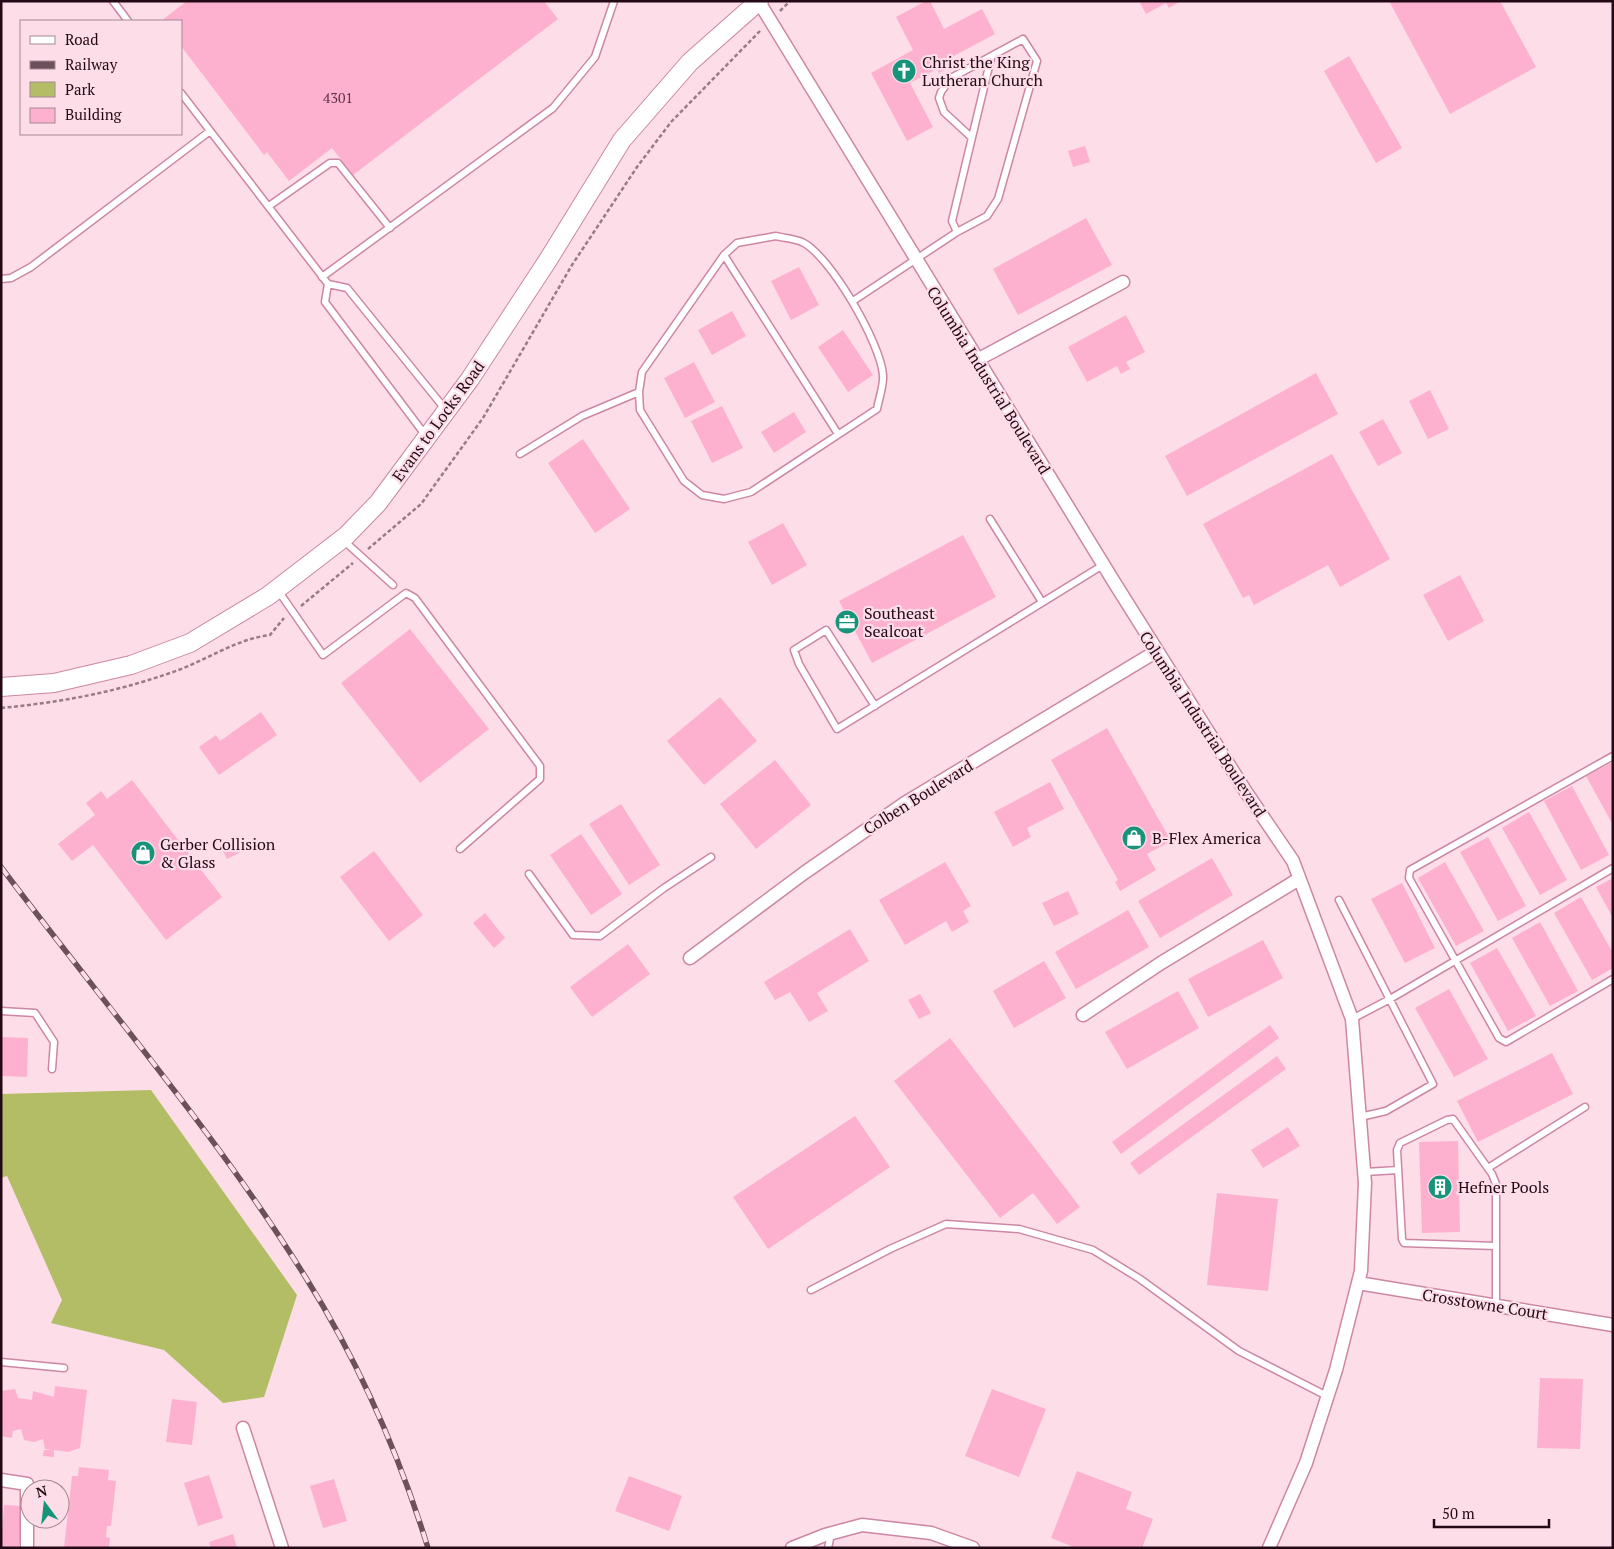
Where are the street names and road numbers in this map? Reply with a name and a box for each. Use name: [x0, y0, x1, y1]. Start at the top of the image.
street label: Columbia Industrial Boulevard: [922, 282, 1056, 478]
street label: Evans to Locks Road: [387, 356, 489, 486]
street label: Columbia Industrial Boulevard: [1135, 627, 1272, 821]
street label: Colben Boulevard: [859, 754, 977, 840]
street label: Crosstowne Court: [1421, 1283, 1549, 1325]

